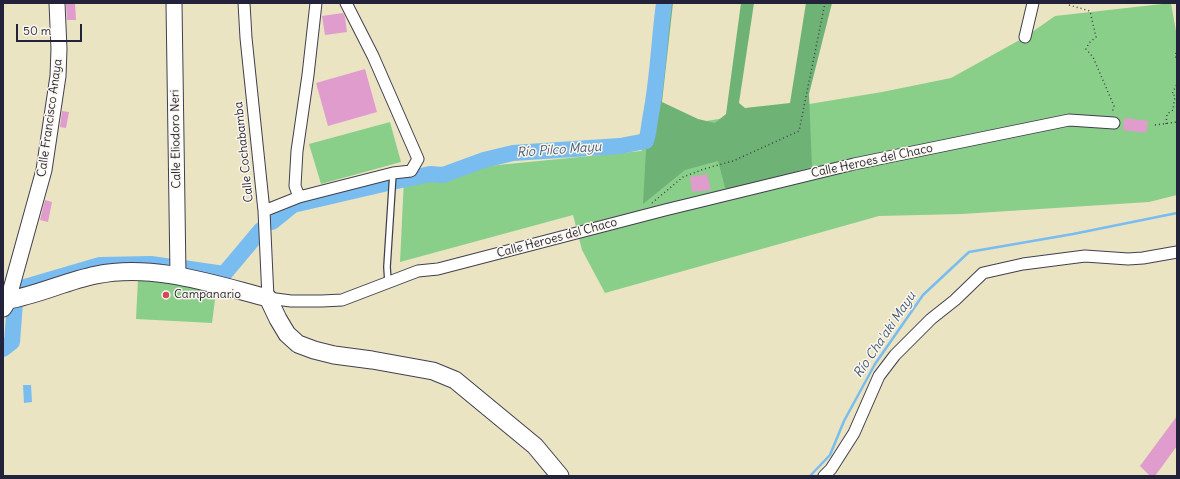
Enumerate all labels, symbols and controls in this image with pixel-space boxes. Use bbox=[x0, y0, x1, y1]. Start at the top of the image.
scale bar bbox=[18, 16, 84, 42]
text: 50 m bbox=[23, 23, 51, 38]
street label: Calle Francisco Anaya bbox=[35, 58, 65, 178]
street label: Calle Eliodoro Neri bbox=[168, 89, 184, 189]
street label: Calle Cochabamba bbox=[232, 101, 256, 203]
water label: Río Pilco Mayu bbox=[516, 139, 602, 161]
street label: Calle Heroes del Chaco bbox=[810, 141, 934, 181]
street label: Calle Heroes del Chaco bbox=[495, 215, 619, 261]
place label: Campanario bbox=[174, 288, 241, 302]
water label: Río Cha'aki Mayu bbox=[851, 289, 919, 381]
marker: Campanario bbox=[161, 290, 171, 300]

